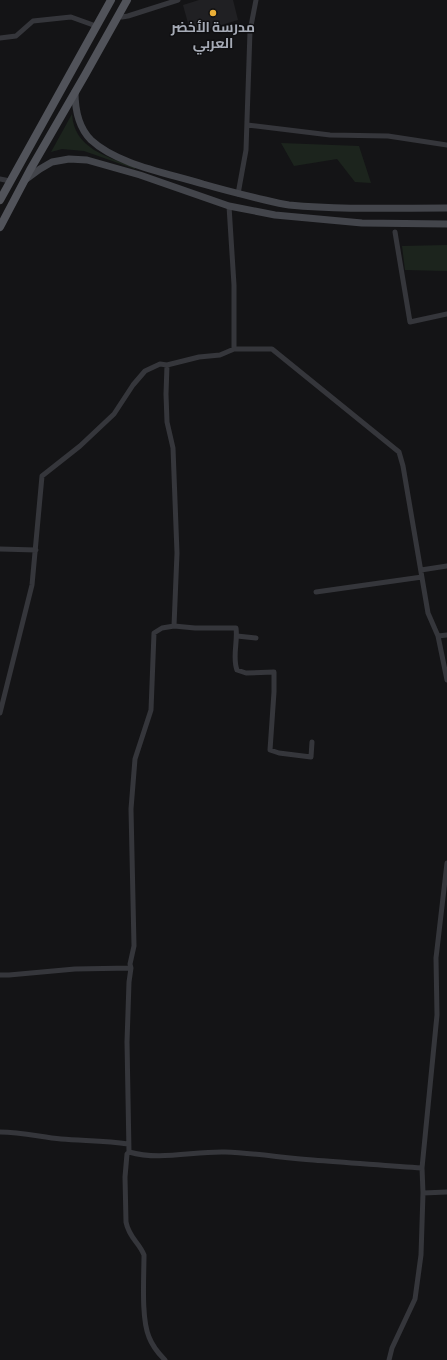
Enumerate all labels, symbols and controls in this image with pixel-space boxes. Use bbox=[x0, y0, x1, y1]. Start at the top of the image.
marker: مدرسة الأخضر العربي bbox=[208, 8, 218, 18]
place label: مدرسة الأخضر العربي bbox=[170, 20, 255, 55]

